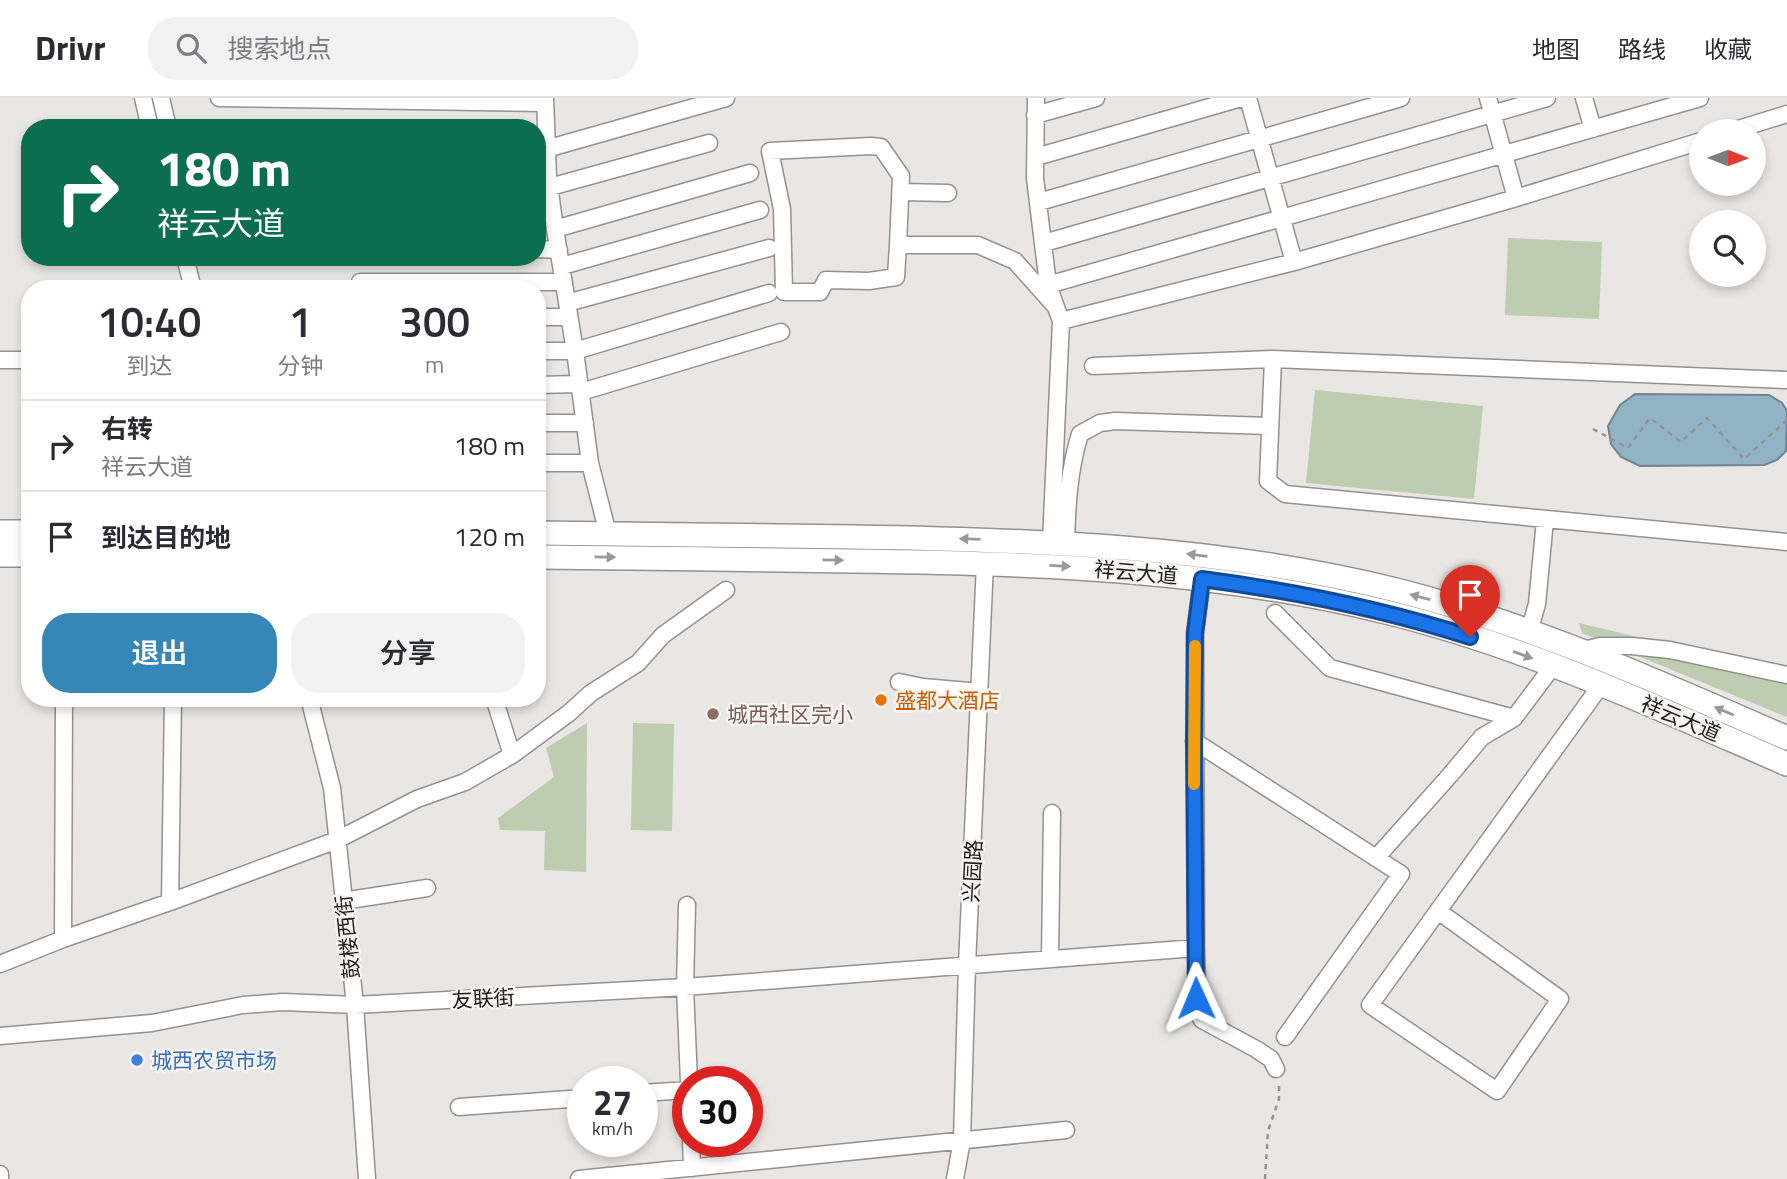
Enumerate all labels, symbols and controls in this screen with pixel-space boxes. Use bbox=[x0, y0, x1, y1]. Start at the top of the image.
search box bbox=[148, 17, 638, 80]
text: Drivr bbox=[35, 23, 106, 73]
icon: search bbox=[172, 29, 210, 67]
text: 搜索地点 bbox=[228, 29, 332, 68]
text: 地图 bbox=[1532, 31, 1580, 67]
text: 路线 bbox=[1618, 31, 1666, 67]
text: 收藏 bbox=[1704, 31, 1752, 67]
north arrow bbox=[1689, 119, 1766, 196]
map controls bbox=[1689, 119, 1766, 287]
text: 180 m bbox=[157, 130, 291, 205]
icon: right bbox=[42, 147, 133, 238]
text: 祥云大道 bbox=[157, 199, 285, 247]
button: search bbox=[1689, 210, 1766, 287]
text: 10:40 bbox=[97, 289, 201, 353]
text: 1 bbox=[289, 289, 312, 353]
text: 300 bbox=[399, 289, 470, 353]
text: m bbox=[425, 347, 444, 382]
text: 到达 bbox=[126, 348, 172, 383]
text: 分钟 bbox=[277, 348, 323, 383]
text: 右转 bbox=[101, 409, 153, 448]
text: 180 m bbox=[454, 426, 525, 465]
icon: right bbox=[42, 427, 80, 465]
text: 祥云大道 bbox=[101, 449, 193, 484]
text: 120 m bbox=[454, 517, 525, 556]
icon: arrive bbox=[42, 518, 80, 556]
text: 到达目的地 bbox=[101, 518, 231, 557]
one-way arrow bbox=[958, 534, 980, 545]
one-way arrow bbox=[1185, 549, 1207, 560]
one-way arrow bbox=[595, 552, 617, 563]
street label: 祥云大道 bbox=[1093, 552, 1179, 592]
one-way arrow bbox=[822, 555, 844, 566]
one-way arrow bbox=[1050, 561, 1072, 572]
pin bbox=[1440, 565, 1500, 637]
icon: arrive bbox=[1451, 576, 1489, 614]
one-way arrow bbox=[1409, 591, 1431, 602]
button: 退出 bbox=[42, 613, 277, 693]
button: 分享 bbox=[291, 613, 525, 693]
one-way arrow bbox=[1512, 650, 1533, 661]
place label: 盛都大酒店 bbox=[895, 684, 1000, 716]
street label: 祥云大道 bbox=[1636, 687, 1726, 749]
marker: 盛都大酒店 bbox=[873, 692, 889, 708]
place label: 城西社区完小 bbox=[727, 698, 853, 730]
one-way arrow bbox=[1714, 705, 1735, 716]
marker: 城西社区完小 bbox=[705, 706, 721, 722]
street label: 兴园路 bbox=[954, 839, 990, 903]
street label: 鼓楼西街 bbox=[327, 894, 367, 980]
position arrow bbox=[1159, 961, 1233, 1035]
street label: 友联街 bbox=[451, 980, 515, 1016]
place label: 城西农贸市场 bbox=[151, 1044, 277, 1076]
marker: 城西农贸市场 bbox=[129, 1052, 145, 1068]
speed limit sign: 30 bbox=[672, 1066, 763, 1157]
text: 27 bbox=[593, 1075, 632, 1129]
text: km/h bbox=[592, 1115, 633, 1142]

